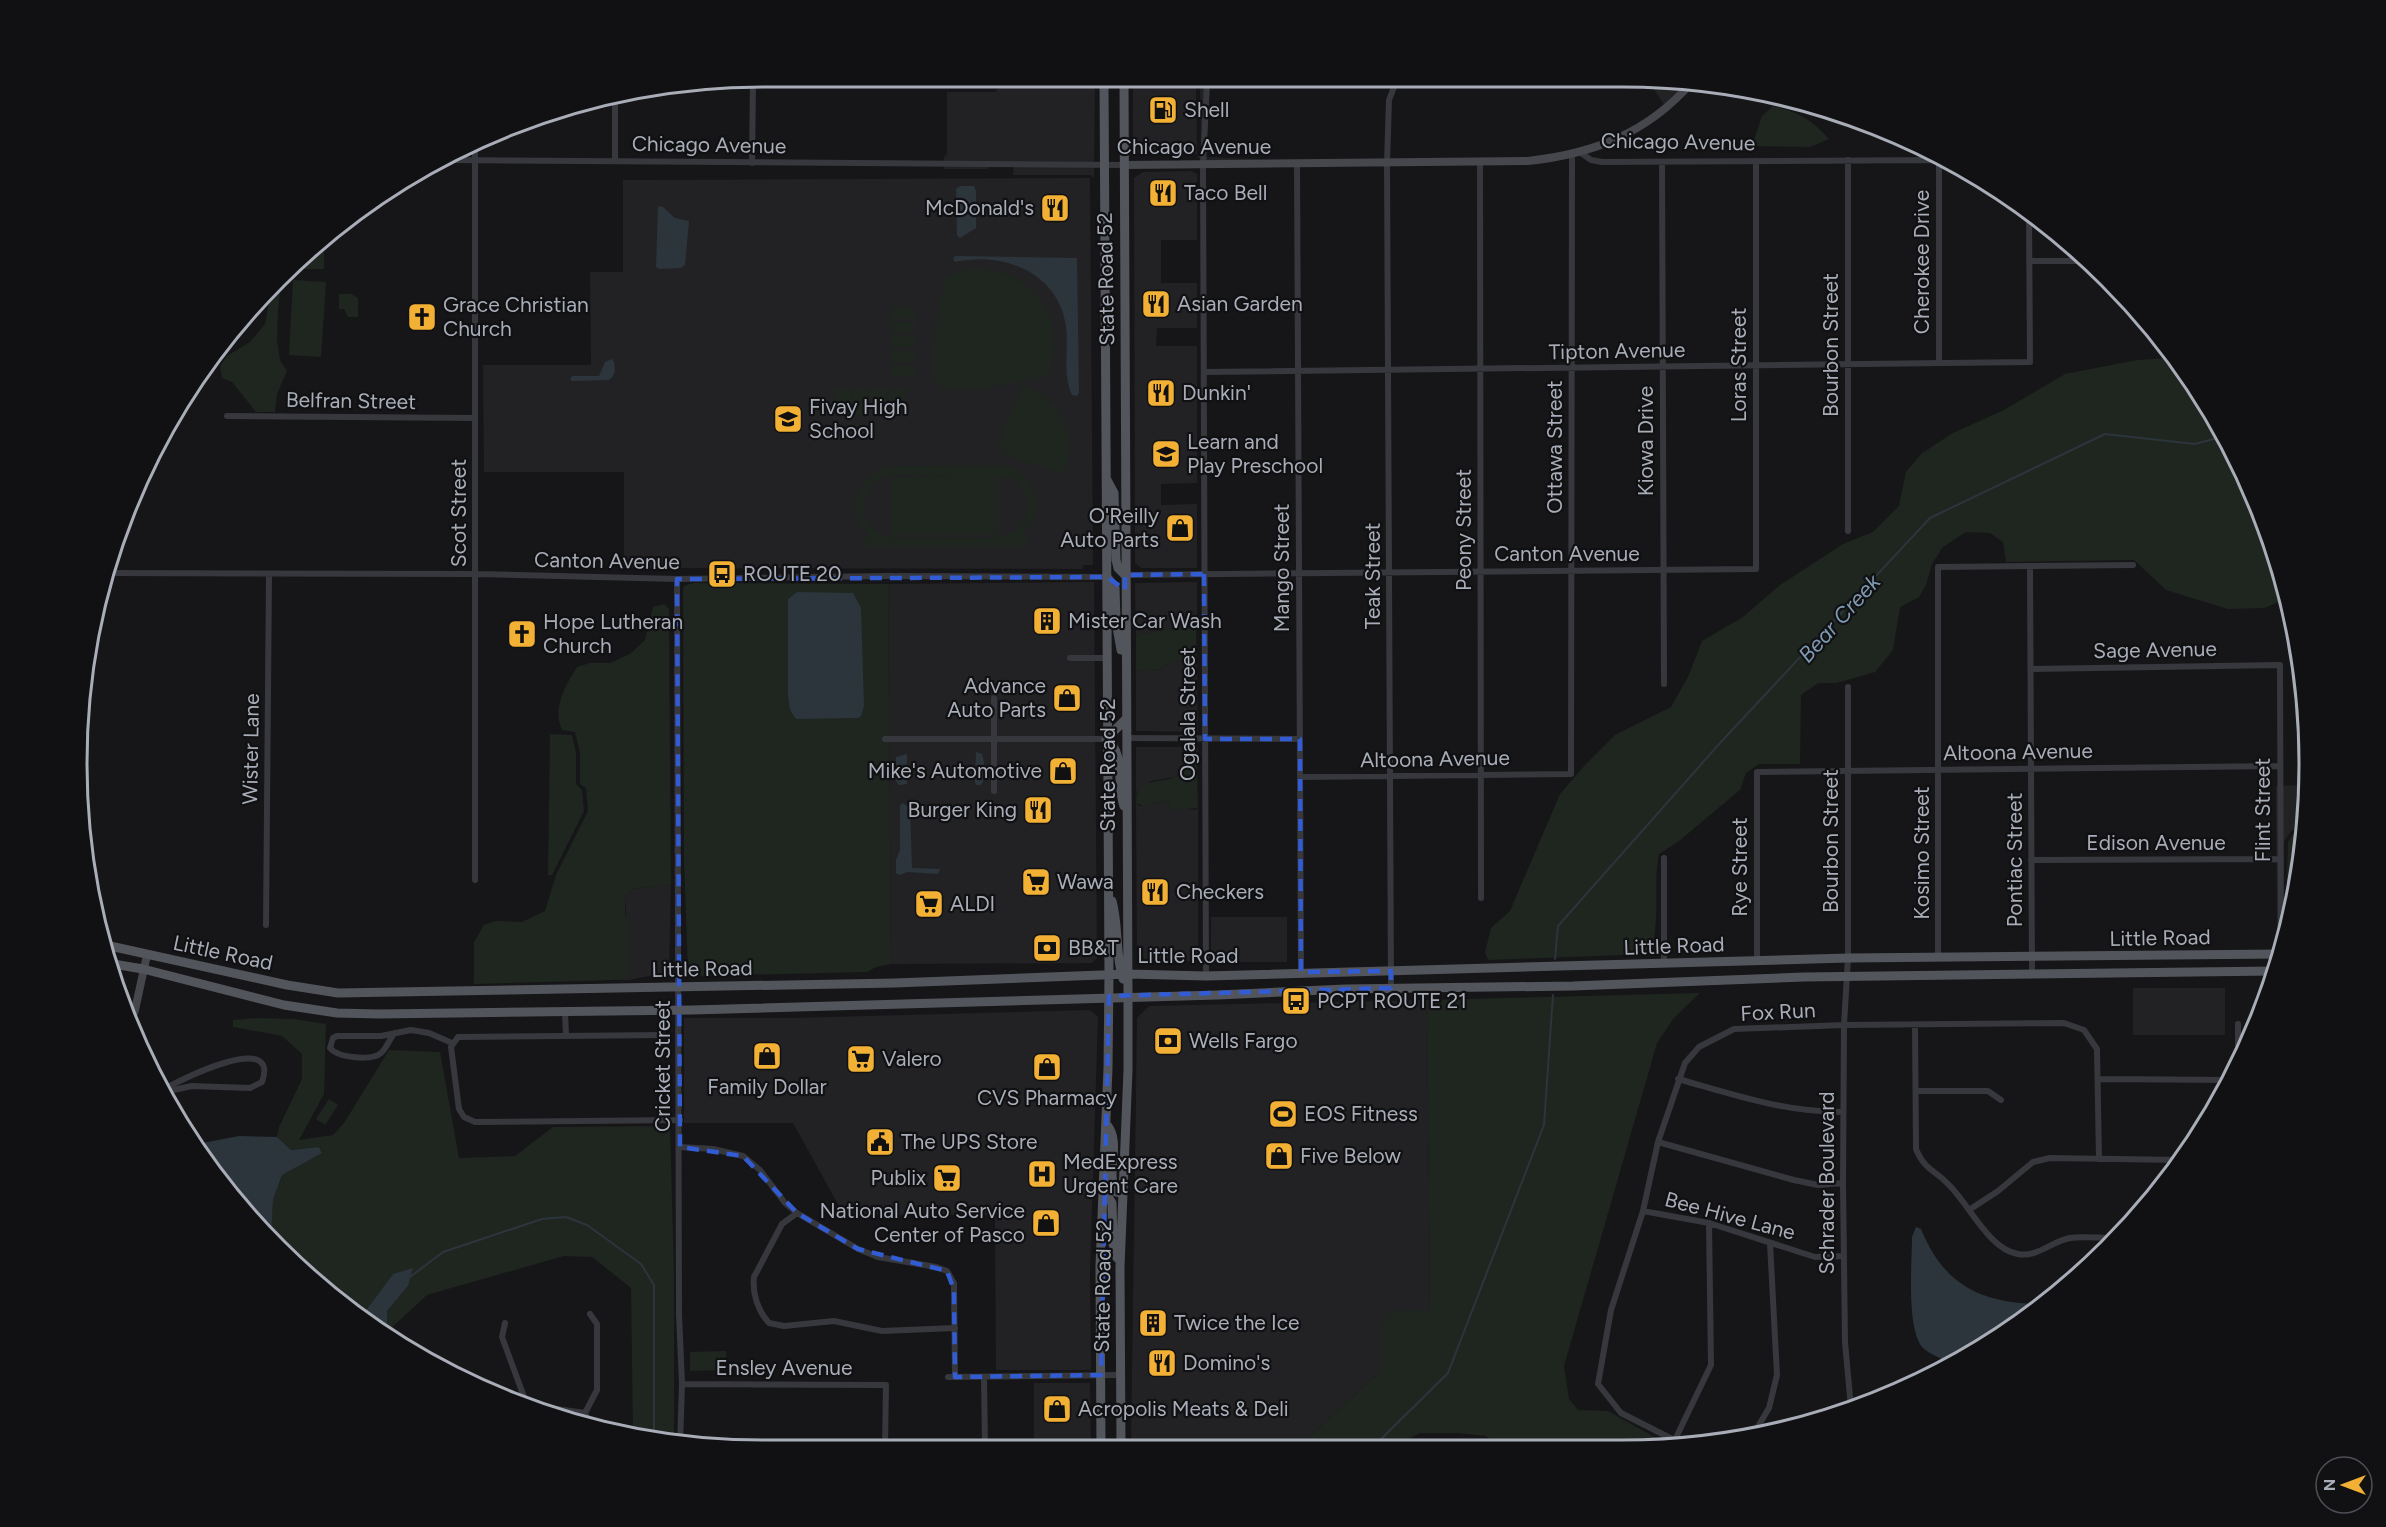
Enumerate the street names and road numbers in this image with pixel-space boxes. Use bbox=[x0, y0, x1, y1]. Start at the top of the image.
street label: Chicago Avenue bbox=[1601, 128, 1755, 155]
street label: Chicago Avenue bbox=[632, 131, 786, 158]
street label: Chicago Avenue bbox=[1117, 134, 1271, 159]
street label: Cherokee Drive bbox=[1909, 190, 1934, 334]
street label: State Road 52 bbox=[1092, 212, 1119, 346]
street label: Bourbon Street bbox=[1818, 273, 1843, 417]
street label: Loras Street bbox=[1726, 308, 1751, 422]
street label: Tipton Avenue bbox=[1548, 337, 1686, 364]
street label: Ottawa Street bbox=[1542, 380, 1567, 514]
street label: Kiowa Drive bbox=[1633, 386, 1658, 496]
street label: Belfran Street bbox=[286, 387, 416, 414]
street label: Scot Street bbox=[446, 459, 471, 567]
street label: Peony Street bbox=[1451, 469, 1476, 591]
street label: Mango Street bbox=[1269, 504, 1294, 632]
street label: Teak Street bbox=[1360, 523, 1385, 629]
street label: Canton Avenue bbox=[1494, 541, 1640, 566]
street label: Canton Avenue bbox=[534, 547, 680, 574]
street label: Sage Avenue bbox=[2093, 636, 2217, 663]
street label: Ogalala Street bbox=[1175, 647, 1200, 781]
street label: Wister Lane bbox=[237, 693, 264, 805]
street label: State Road 52 bbox=[1095, 698, 1120, 832]
street label: Altoona Avenue bbox=[1943, 738, 2093, 765]
street label: Altoona Avenue bbox=[1360, 745, 1510, 772]
street label: Flint Street bbox=[2250, 758, 2275, 862]
street label: Bourbon Street bbox=[1818, 769, 1843, 913]
street label: Kosimo Street bbox=[1909, 786, 1934, 920]
street label: Pontiac Street bbox=[2002, 793, 2027, 927]
street label: Rye Street bbox=[1727, 817, 1752, 917]
street label: Edison Avenue bbox=[2086, 830, 2226, 855]
street label: Little Road bbox=[2109, 924, 2211, 951]
street label: Little Road bbox=[171, 930, 275, 975]
street label: Little Road bbox=[1623, 931, 1725, 960]
street label: Little Road bbox=[1137, 943, 1239, 968]
street label: Little Road bbox=[651, 955, 753, 982]
street label: Fox Run bbox=[1740, 997, 1816, 1026]
street label: Cricket Street bbox=[650, 1000, 675, 1132]
street label: Schrader Boulevard bbox=[1814, 1091, 1839, 1275]
street label: Bee Hive Lane bbox=[1662, 1186, 1798, 1245]
street label: State Road 52 bbox=[1089, 1219, 1116, 1353]
street label: Ensley Avenue bbox=[716, 1355, 853, 1380]

